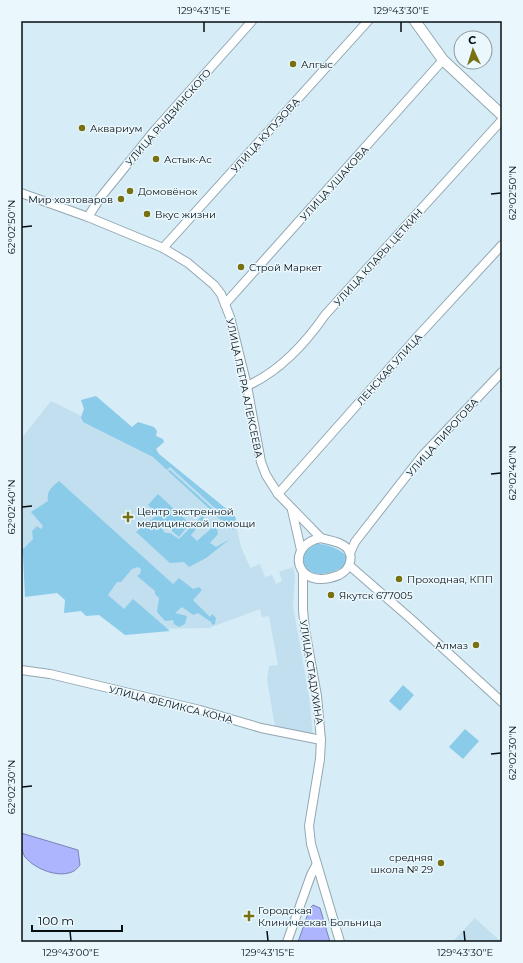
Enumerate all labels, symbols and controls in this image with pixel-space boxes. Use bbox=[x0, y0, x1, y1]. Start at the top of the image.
text: 129°43'15"E bbox=[177, 4, 231, 17]
text: 129°43'30"E bbox=[373, 4, 429, 17]
north arrow bbox=[453, 30, 493, 70]
text: С bbox=[468, 33, 477, 47]
place label: Алгыс bbox=[301, 58, 333, 71]
marker: Алгыс bbox=[288, 59, 298, 69]
street label: УЛИЦА РЫДЗИНСКОГО bbox=[123, 66, 214, 168]
street label: УЛИЦА КУТУЗОВА bbox=[228, 95, 303, 176]
place label: Аквариум bbox=[90, 122, 142, 135]
marker: Аквариум bbox=[77, 123, 87, 133]
street label: УЛИЦА УШАКОВА bbox=[297, 143, 372, 223]
place label: Астык-Ас bbox=[164, 153, 212, 166]
marker: Астык-Ас bbox=[151, 154, 161, 164]
text: 62°02'50"N bbox=[506, 166, 519, 220]
place label: Домовёнок bbox=[138, 185, 198, 198]
marker: Домовёнок bbox=[125, 186, 135, 196]
place label: Мир хозтоваров bbox=[28, 193, 113, 206]
marker: Мир хозтоваров bbox=[116, 194, 126, 204]
text: 62°02'50"N bbox=[5, 200, 18, 254]
street label: УЛИЦА КЛАРЫ ЦЕТКИН bbox=[331, 206, 426, 309]
place label: Вкус жизни bbox=[155, 208, 216, 221]
marker: Вкус жизни bbox=[142, 209, 152, 219]
place label: Строй Маркет bbox=[249, 261, 322, 274]
marker: Строй Маркет bbox=[236, 262, 246, 272]
street label: УЛИЦА ПЕТРА АЛЕКСЕЕВА bbox=[223, 317, 266, 460]
street label: ЛЕНСКАЯ УЛИЦА bbox=[354, 330, 425, 408]
street label: УЛИЦА ПИРОГОВА bbox=[404, 395, 481, 479]
text: 62°02'40"N bbox=[506, 445, 519, 501]
text: 62°02'40"N bbox=[5, 479, 18, 535]
place label: Центр экстренной медицинской помощи bbox=[137, 505, 255, 530]
marker: Центр экстренной медицинской помощи bbox=[122, 511, 134, 523]
place label: Проходная, КПП bbox=[407, 573, 493, 586]
marker: Проходная, КПП bbox=[394, 574, 404, 584]
place label: Якутск 677005 bbox=[339, 589, 413, 602]
marker: Якутск 677005 bbox=[326, 590, 336, 600]
street label: УЛИЦА СТАДУХИНА bbox=[297, 619, 326, 726]
place label: Алмаз bbox=[435, 639, 468, 652]
marker: Алмаз bbox=[471, 640, 481, 650]
street label: УЛИЦА ФЕЛИКСА КОНА bbox=[107, 683, 235, 726]
text: 62°02'30"N bbox=[506, 726, 519, 780]
text: 62°02'30"N bbox=[5, 760, 18, 814]
place label: средняя школа № 29 bbox=[371, 851, 433, 876]
marker: средняя школа № 29 bbox=[436, 858, 446, 868]
place label: Городская Клиническая Больница bbox=[258, 904, 382, 929]
scale bar bbox=[32, 907, 122, 933]
marker: Городская Клиническая Больница bbox=[243, 910, 255, 922]
text: 100 m bbox=[38, 913, 74, 928]
text: 129°43'00"E bbox=[42, 946, 100, 959]
text: 129°43'15"E bbox=[241, 946, 295, 959]
text: 129°43'30"E bbox=[437, 946, 493, 959]

